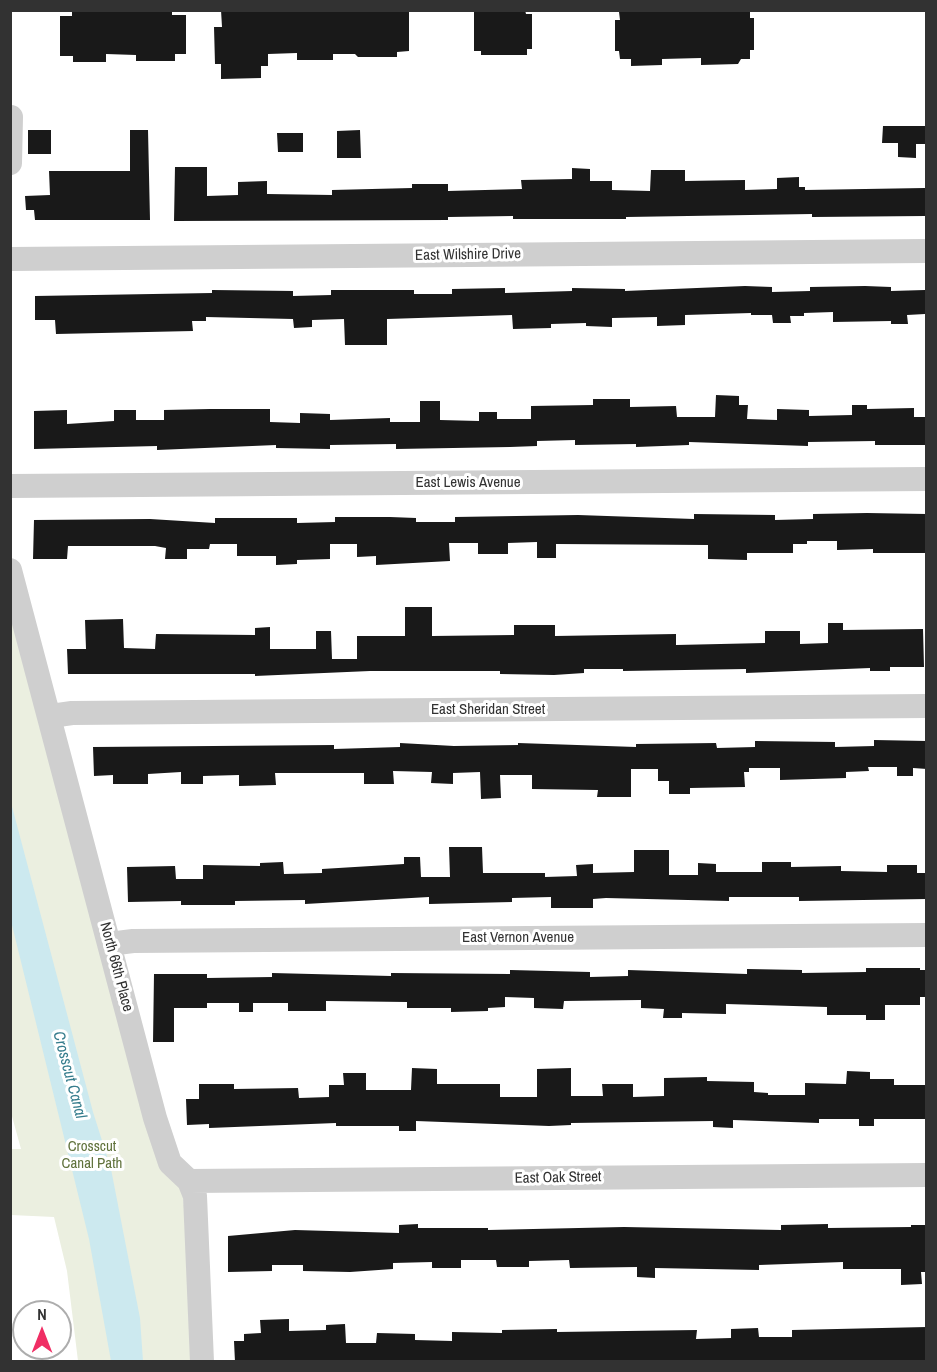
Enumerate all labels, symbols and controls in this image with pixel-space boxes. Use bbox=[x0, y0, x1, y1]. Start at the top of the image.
street label: East Wilshire Drive bbox=[415, 245, 521, 265]
street label: East Lewis Avenue bbox=[415, 474, 521, 492]
street label: East Sheridan Street bbox=[431, 701, 545, 719]
street label: North 66th Place bbox=[95, 920, 137, 1014]
street label: East Vernon Avenue bbox=[462, 929, 574, 947]
water label: Crosscut Canal bbox=[48, 1029, 90, 1121]
park label: Crosscut Canal Path bbox=[62, 1138, 122, 1173]
street label: East Oak Street bbox=[514, 1168, 602, 1188]
north arrow bbox=[12, 1300, 72, 1360]
text: N bbox=[37, 1303, 47, 1325]

